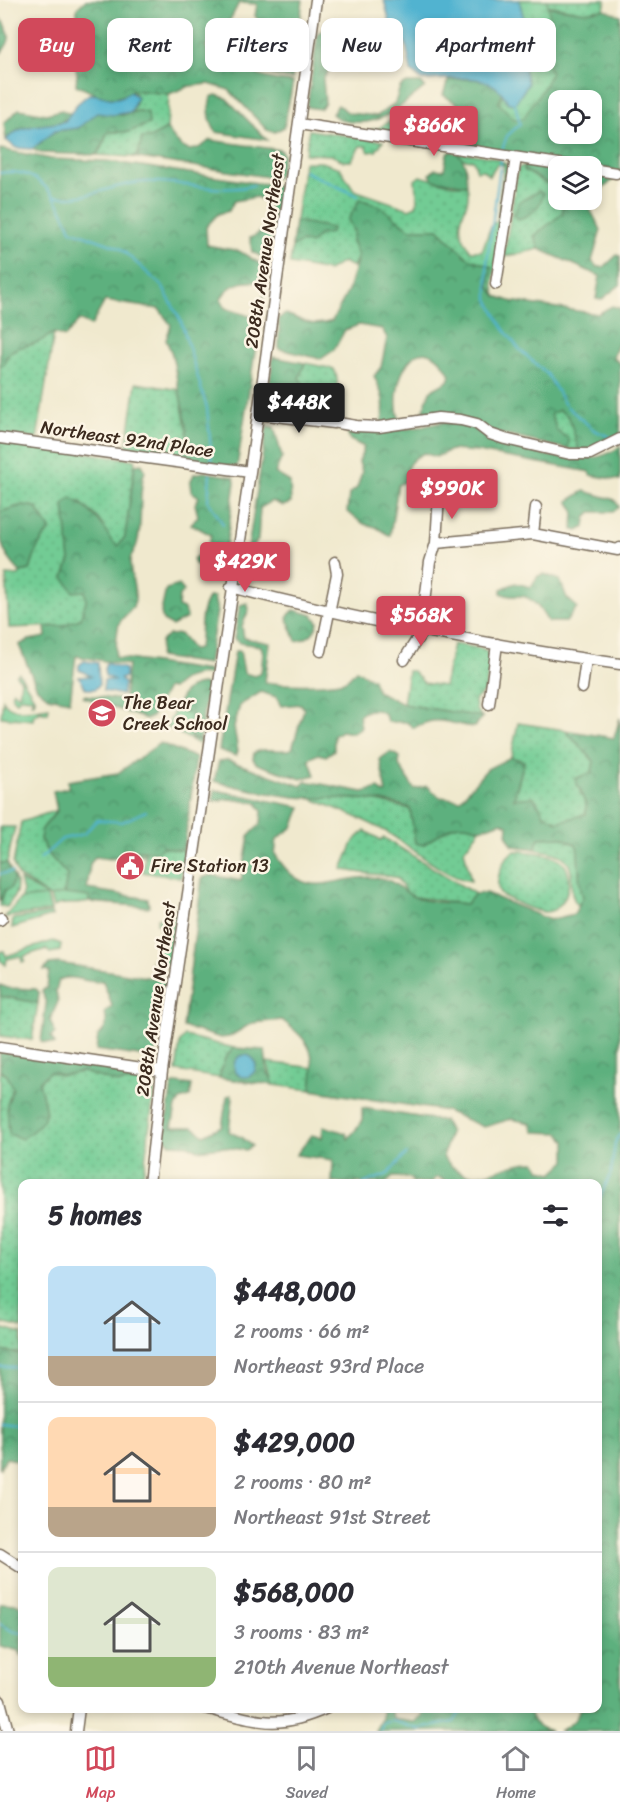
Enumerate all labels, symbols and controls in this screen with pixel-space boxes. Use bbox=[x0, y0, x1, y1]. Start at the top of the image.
chip: Buy bbox=[18, 18, 95, 72]
chip: Rent bbox=[107, 18, 193, 72]
chip: Filters bbox=[205, 18, 309, 72]
chip: New bbox=[321, 18, 403, 72]
chip: Apartment bbox=[415, 18, 556, 72]
map controls bbox=[548, 90, 602, 210]
button: locate bbox=[548, 90, 602, 144]
pin: $866K bbox=[392, 106, 476, 157]
text: $866K bbox=[404, 108, 464, 143]
street label: 208th Avenue Northeast bbox=[235, 151, 295, 350]
button: layers bbox=[548, 156, 602, 210]
pin: $448K bbox=[257, 383, 341, 434]
text: $448K bbox=[268, 385, 330, 420]
street label: Northeast 92nd Place bbox=[39, 411, 215, 467]
pin: $990K bbox=[410, 469, 494, 520]
text: $990K bbox=[421, 471, 483, 506]
pin: $429K bbox=[203, 542, 287, 593]
text: $429K bbox=[214, 544, 276, 579]
pin: $568K bbox=[379, 596, 463, 647]
text: $568K bbox=[390, 598, 452, 633]
place label: The Bear Creek School bbox=[123, 687, 228, 740]
school or university icon: The Bear Creek School bbox=[86, 697, 118, 729]
public building icon: Fire Station 13 bbox=[114, 850, 146, 882]
place label: Fire Station 13 bbox=[151, 850, 269, 882]
street label: 208th Avenue Northeast bbox=[126, 899, 186, 1098]
text: 5 homes bbox=[48, 1192, 141, 1238]
icon: filters bbox=[539, 1199, 572, 1232]
text: $448,000 bbox=[234, 1268, 356, 1314]
icon: home bbox=[96, 1290, 168, 1362]
text: 2 rooms · 66 m² bbox=[234, 1314, 370, 1349]
text: Northeast 93rd Place bbox=[234, 1349, 424, 1384]
text: $429,000 bbox=[234, 1419, 355, 1465]
icon: home bbox=[96, 1441, 168, 1513]
text: 2 rooms · 80 m² bbox=[234, 1465, 372, 1500]
text: Northeast 91st Street bbox=[234, 1500, 431, 1535]
text: $568,000 bbox=[234, 1569, 354, 1615]
icon: home bbox=[96, 1591, 168, 1663]
text: 3 rooms · 83 m² bbox=[234, 1615, 369, 1650]
text: 210th Avenue Northeast bbox=[234, 1650, 449, 1685]
tab: Map bbox=[84, 1742, 117, 1807]
tab: Saved bbox=[285, 1742, 328, 1807]
tab: Home bbox=[496, 1742, 536, 1807]

